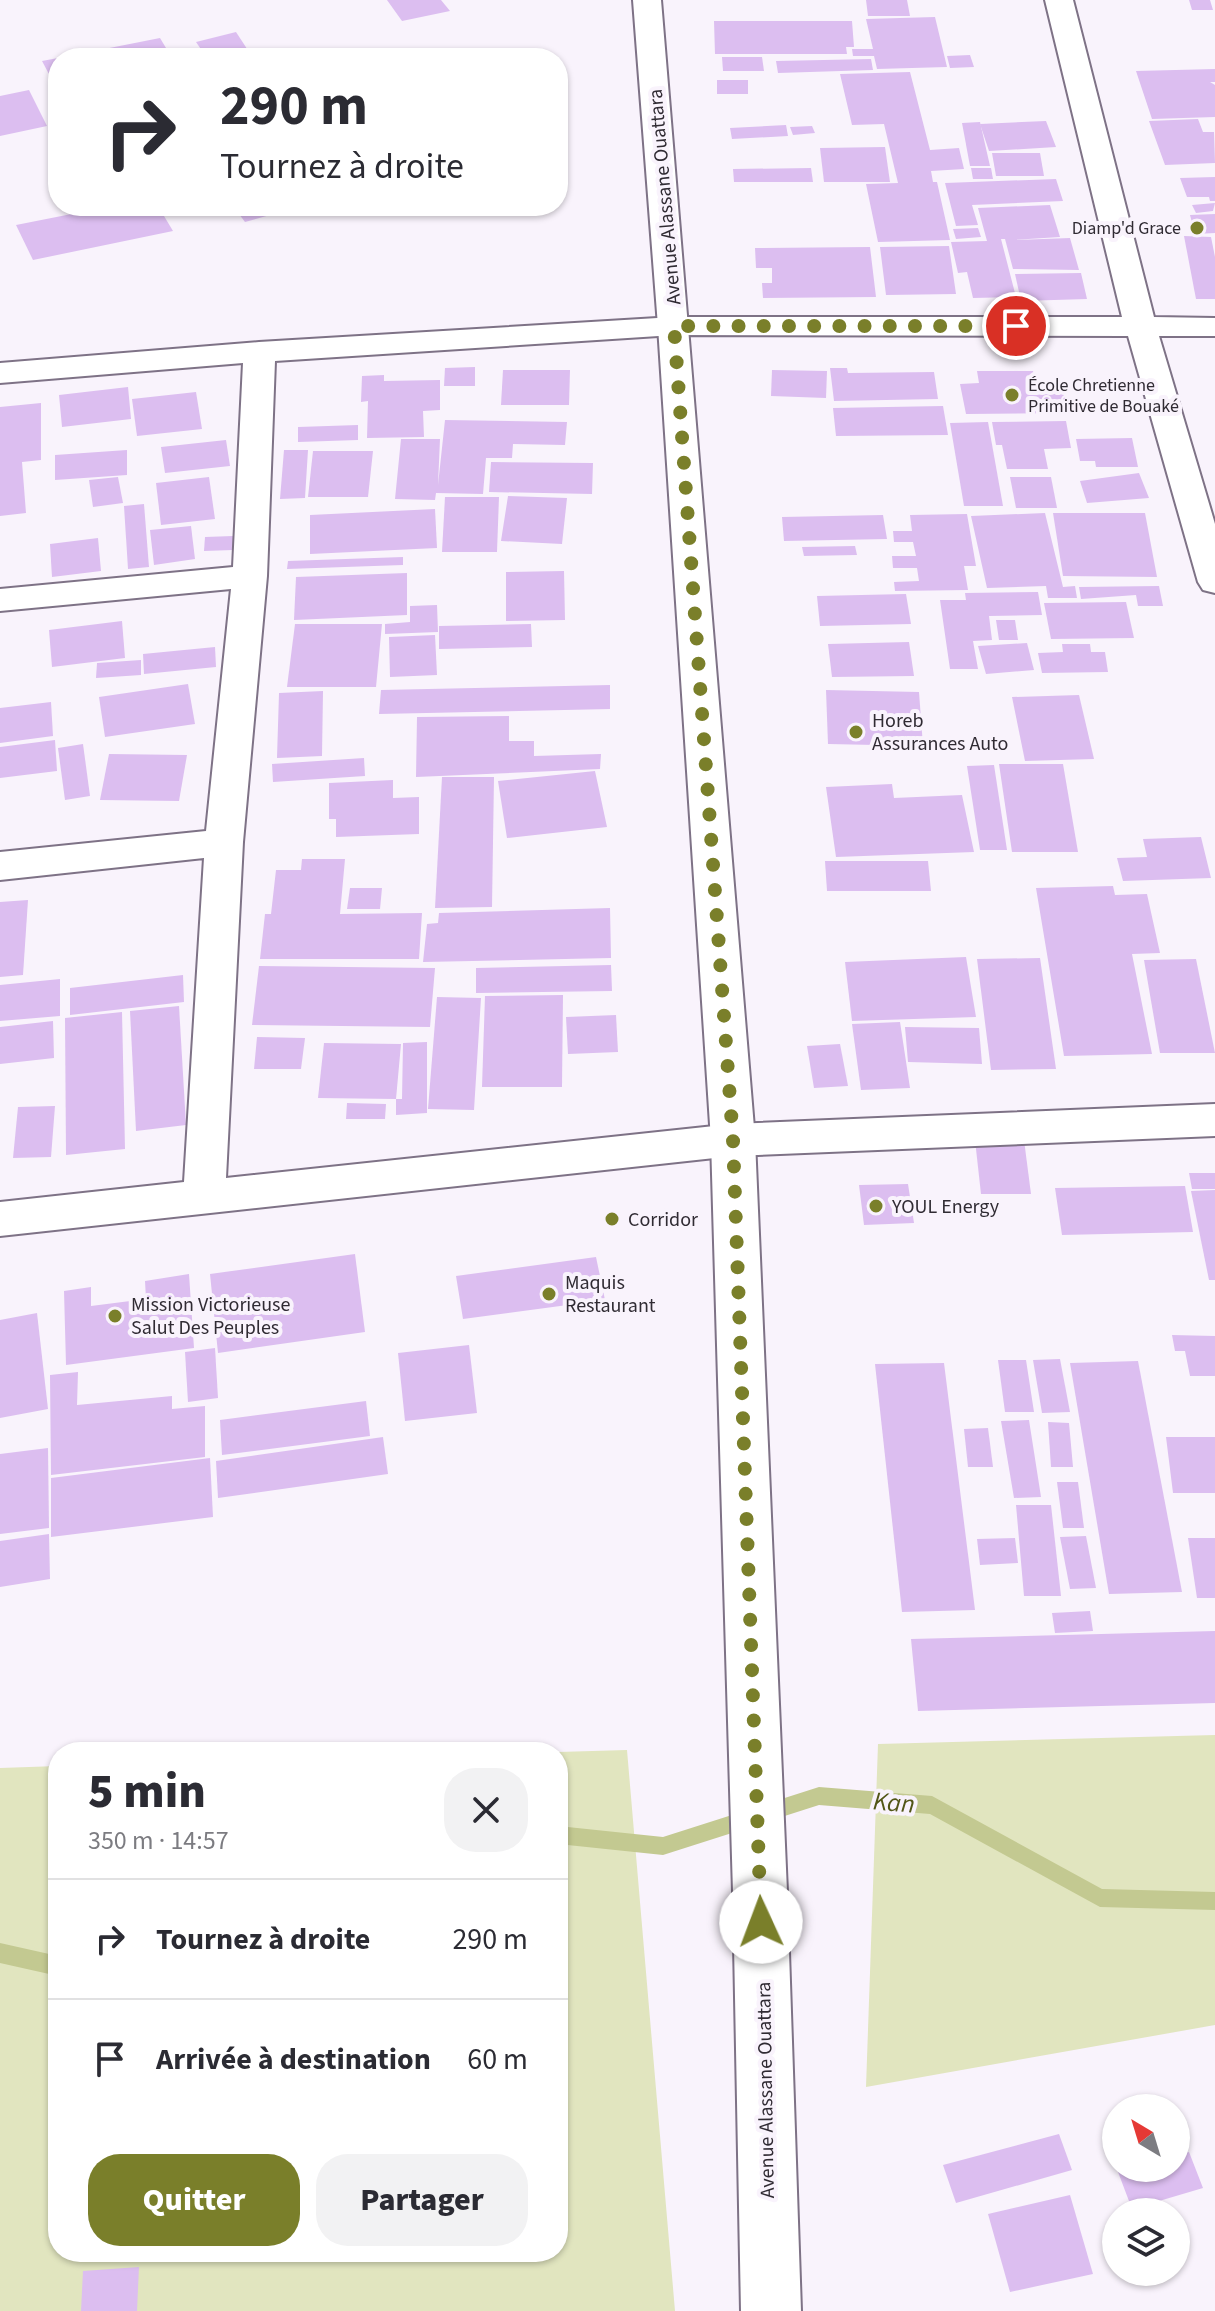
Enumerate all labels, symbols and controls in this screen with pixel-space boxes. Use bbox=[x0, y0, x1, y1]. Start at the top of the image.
text: 290 m bbox=[220, 67, 368, 146]
icon: right bbox=[88, 80, 192, 184]
street label: Avenue Alassane Ouattara bbox=[642, 88, 688, 306]
text: Tournez à droite bbox=[220, 141, 464, 192]
place label: Diamp'd Grace bbox=[1072, 216, 1181, 241]
marker: Diamp'd Grace bbox=[1188, 219, 1206, 237]
pin bbox=[982, 292, 1050, 360]
icon: arrive bbox=[994, 304, 1038, 348]
place label: École Chretienne Primitive de Bouaké bbox=[1028, 373, 1179, 419]
marker: École Chretienne Primitive de Bouaké bbox=[1003, 386, 1021, 404]
place label: Horeb Assurances Auto bbox=[872, 707, 1008, 758]
marker: Horeb Assurances Auto bbox=[847, 723, 865, 741]
place label: YOUL Energy bbox=[891, 1193, 1000, 1221]
marker: YOUL Energy bbox=[867, 1197, 885, 1215]
place label: Corridor bbox=[628, 1206, 698, 1234]
marker: Corridor bbox=[603, 1210, 621, 1228]
place label: Maquis Restaurant bbox=[565, 1269, 656, 1320]
marker: Maquis Restaurant bbox=[540, 1285, 558, 1303]
place label: Mission Victorieuse Salut Des Peuples bbox=[131, 1291, 290, 1342]
marker: Mission Victorieuse Salut Des Peuples bbox=[106, 1307, 124, 1325]
text: 5 min bbox=[88, 1758, 206, 1826]
button: close bbox=[444, 1768, 528, 1852]
water label: Kan bbox=[872, 1782, 916, 1823]
text: 350 m · 14:57 bbox=[88, 1822, 229, 1859]
position arrow bbox=[719, 1880, 803, 1964]
icon: right bbox=[88, 1917, 132, 1961]
text: Tournez à droite bbox=[156, 1918, 370, 1961]
text: 290 m bbox=[452, 1918, 528, 1961]
street label: Avenue Alassane Ouattara bbox=[750, 1981, 782, 2199]
icon: arrive bbox=[88, 2037, 132, 2081]
text: Arrivée à destination bbox=[156, 2038, 431, 2081]
text: 60 m bbox=[467, 2038, 528, 2081]
north arrow bbox=[1102, 2094, 1190, 2182]
map controls bbox=[1102, 2094, 1190, 2286]
button: Quitter bbox=[88, 2154, 300, 2246]
button: Partager bbox=[316, 2154, 528, 2246]
button: layers bbox=[1102, 2198, 1190, 2286]

